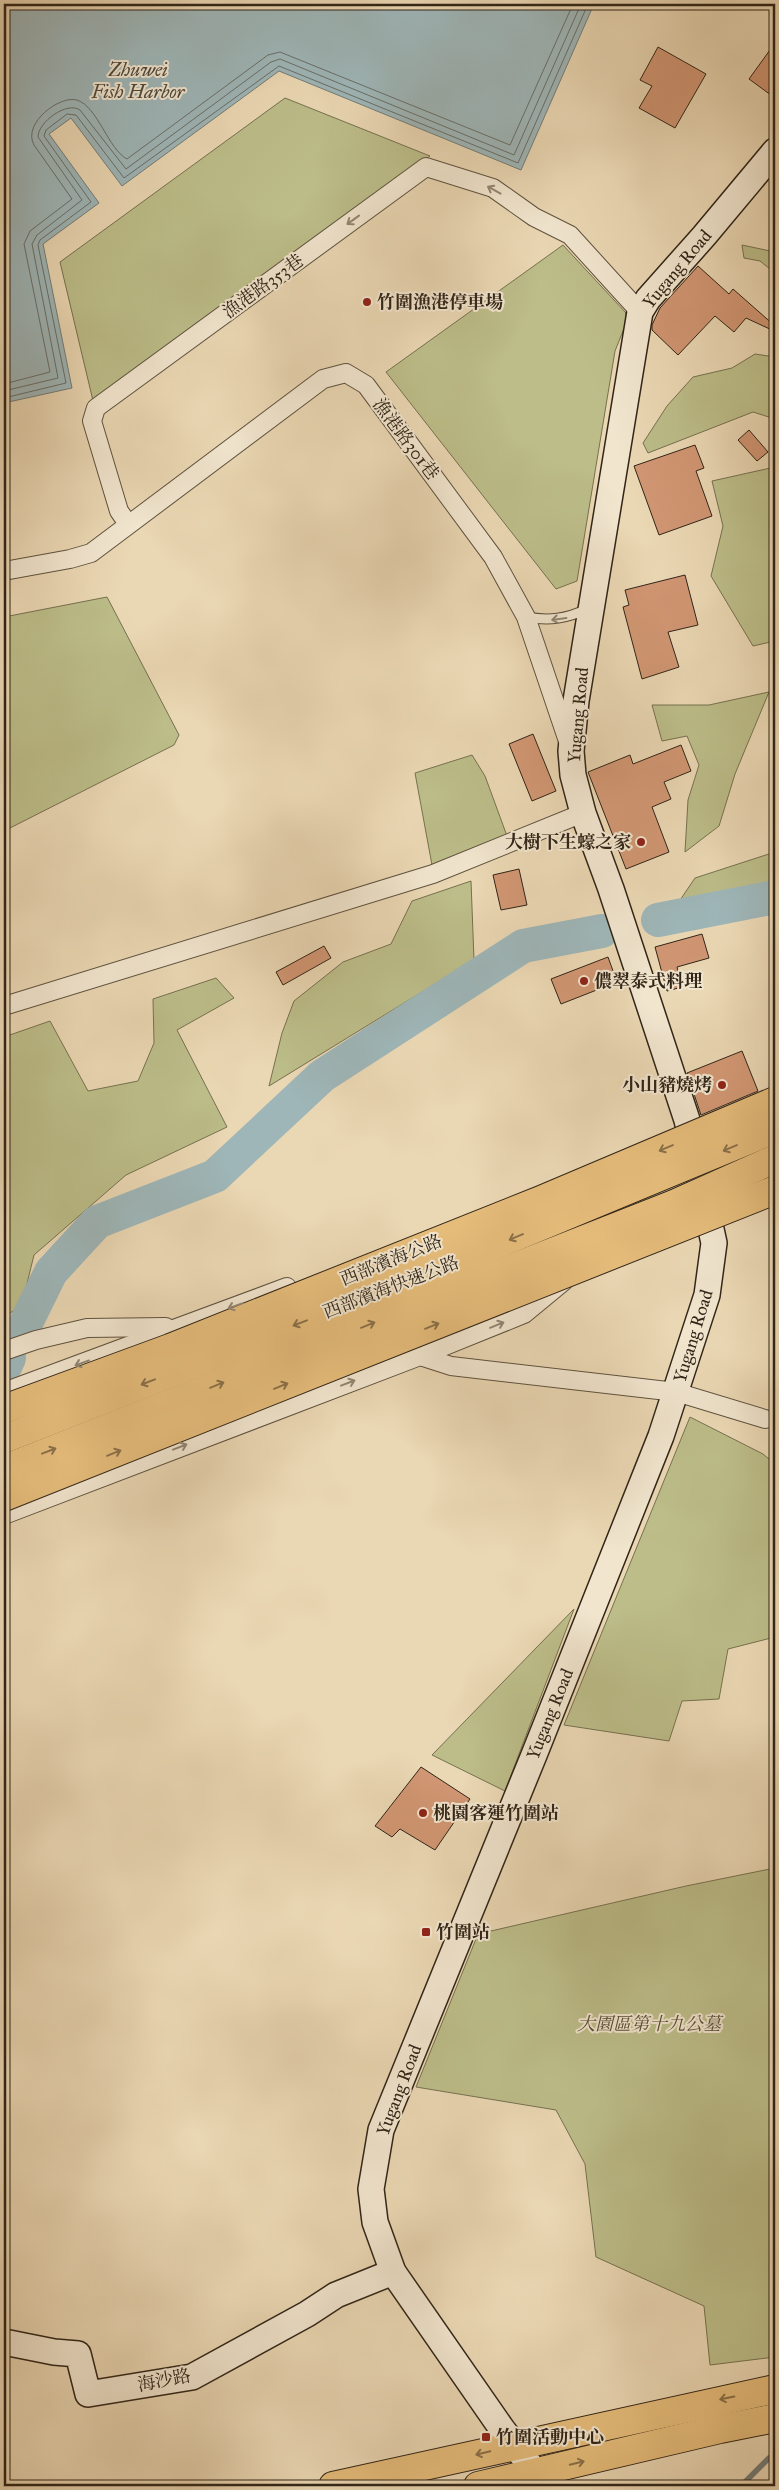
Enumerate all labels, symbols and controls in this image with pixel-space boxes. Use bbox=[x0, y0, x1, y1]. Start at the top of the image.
water label: Zhuwei Fish Harbor bbox=[90, 58, 186, 103]
one-way arrow bbox=[486, 185, 501, 195]
one-way arrow bbox=[347, 215, 360, 226]
street label: Yugang Road bbox=[638, 225, 717, 314]
street label: 漁港路353巷 bbox=[218, 249, 308, 323]
place label: 竹圍漁港停車場 bbox=[377, 291, 503, 313]
marker: 竹圍漁港停車場 bbox=[361, 296, 373, 308]
street label: 漁港路301巷 bbox=[368, 394, 444, 484]
one-way arrow bbox=[552, 614, 568, 624]
street label: Yugang Road bbox=[563, 666, 594, 764]
place label: 大樹下生蠔之家 bbox=[505, 831, 631, 853]
marker: 大樹下生蠔之家 bbox=[635, 836, 647, 848]
place label: 儂翠泰式料理 bbox=[594, 970, 703, 992]
marker: 儂翠泰式料理 bbox=[578, 975, 590, 987]
place label: 小山豬燒烤 bbox=[622, 1074, 712, 1096]
marker: 小山豬燒烤 bbox=[716, 1079, 728, 1091]
one-way arrow bbox=[659, 1143, 674, 1153]
one-way arrow bbox=[723, 1143, 738, 1153]
street label: 西部濱海公路 bbox=[337, 1230, 445, 1290]
one-way arrow bbox=[509, 1233, 524, 1242]
street label: 西部濱海快速公路 bbox=[320, 1251, 462, 1323]
street label: Yugang Road bbox=[668, 1287, 719, 1385]
one-way arrow bbox=[227, 1303, 242, 1312]
one-way arrow bbox=[292, 1319, 308, 1328]
one-way arrow bbox=[360, 1320, 375, 1329]
one-way arrow bbox=[489, 1320, 504, 1329]
one-way arrow bbox=[424, 1321, 439, 1330]
one-way arrow bbox=[75, 1359, 90, 1368]
one-way arrow bbox=[141, 1378, 156, 1387]
one-way arrow bbox=[340, 1378, 355, 1387]
one-way arrow bbox=[208, 1380, 224, 1389]
one-way arrow bbox=[273, 1381, 288, 1390]
one-way arrow bbox=[172, 1442, 187, 1451]
one-way arrow bbox=[41, 1446, 56, 1456]
one-way arrow bbox=[106, 1448, 121, 1457]
street label: Yugang Road bbox=[522, 1665, 579, 1763]
place label: 桃園客運竹圍站 bbox=[433, 1802, 559, 1824]
marker: 桃園客運竹圍站 bbox=[417, 1807, 429, 1819]
place label: 竹圍站 bbox=[436, 1921, 490, 1943]
marker: 竹圍站 bbox=[420, 1926, 432, 1938]
park label: 大園區第十九公墓 bbox=[577, 2013, 724, 2035]
street label: Yugang Road bbox=[372, 2041, 427, 2139]
street label: 海沙路 bbox=[135, 2364, 193, 2396]
one-way arrow bbox=[720, 2394, 736, 2404]
place label: 竹圍活動中心 bbox=[496, 2426, 604, 2448]
marker: 竹圍活動中心 bbox=[480, 2431, 492, 2443]
one-way arrow bbox=[476, 2449, 492, 2458]
one-way arrow bbox=[568, 2458, 584, 2468]

